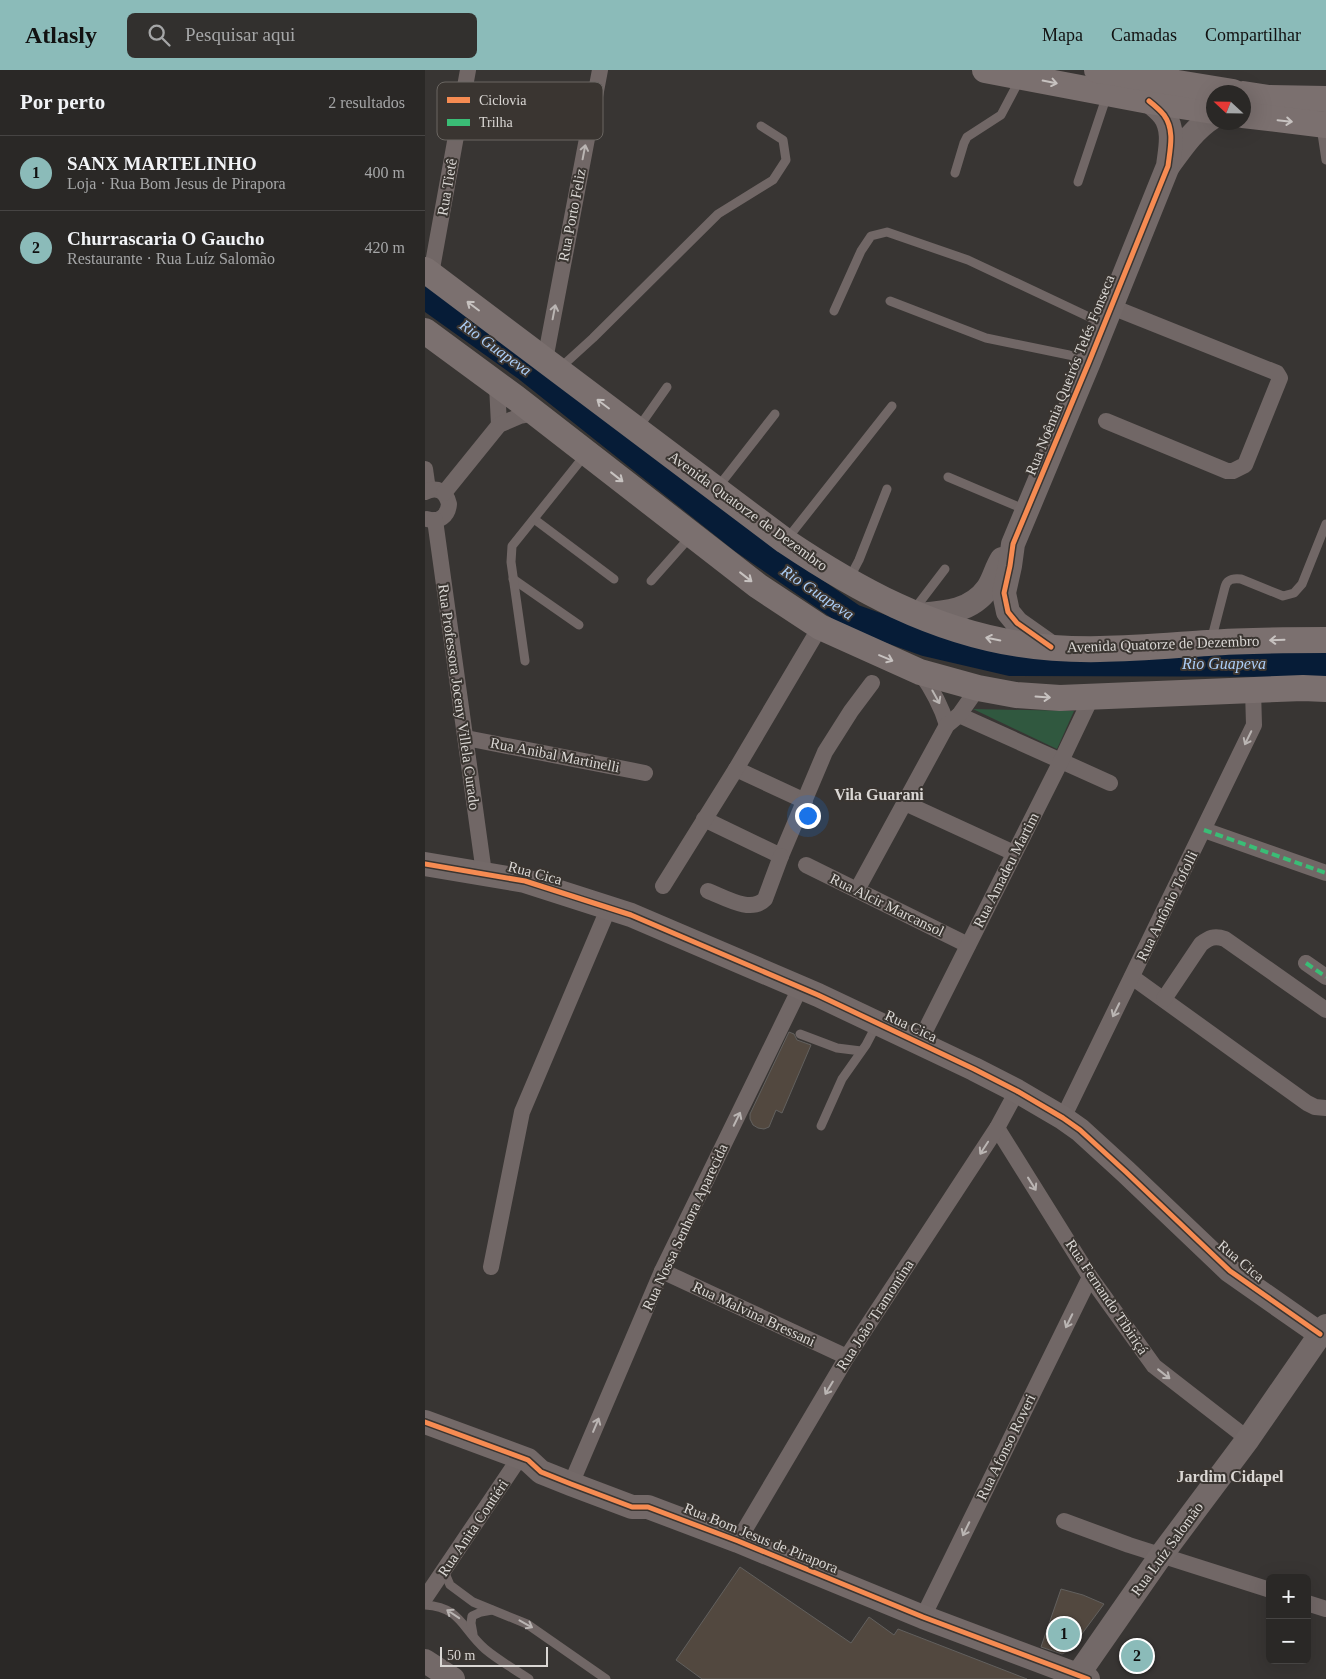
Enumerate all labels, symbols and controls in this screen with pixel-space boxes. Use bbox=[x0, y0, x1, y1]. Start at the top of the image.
search box bbox=[127, 13, 477, 58]
icon: search bbox=[145, 21, 173, 49]
text: Atlasly bbox=[25, 22, 97, 48]
text: Pesquisar aqui bbox=[185, 24, 295, 45]
text: Mapa bbox=[1042, 25, 1083, 45]
text: Camadas bbox=[1111, 25, 1177, 45]
text: Compartilhar bbox=[1205, 25, 1301, 45]
one-way arrow bbox=[1042, 78, 1058, 88]
legend bbox=[437, 82, 603, 140]
north arrow bbox=[1206, 85, 1251, 130]
text: Por perto bbox=[20, 90, 105, 114]
text: Ciclovia bbox=[479, 93, 527, 108]
text: 2 resultados bbox=[328, 94, 405, 111]
text: Trilha bbox=[479, 115, 514, 130]
one-way arrow bbox=[1276, 116, 1292, 126]
one-way arrow bbox=[580, 144, 590, 160]
text: SANX MARTELINHO bbox=[67, 153, 257, 174]
street label: Rua Tietê bbox=[434, 157, 460, 217]
text: 1 bbox=[32, 164, 40, 181]
text: 400 m bbox=[365, 164, 405, 181]
street label: Rua Porto Feliz bbox=[555, 167, 589, 263]
text: Loja · Rua Bom Jesus de Pirapora bbox=[67, 175, 286, 192]
text: Churrascaria O Gaucho bbox=[67, 228, 264, 249]
text: 2 bbox=[32, 239, 40, 256]
text: 420 m bbox=[365, 239, 405, 256]
text: Restaurante · Rua Luíz Salomão bbox=[67, 250, 275, 267]
street label: Rua Noêmia Queirós Telés Fonseca bbox=[1022, 272, 1118, 477]
one-way arrow bbox=[467, 300, 480, 311]
one-way arrow bbox=[550, 304, 560, 320]
water label: Rio Guapeva bbox=[455, 315, 535, 380]
one-way arrow bbox=[597, 398, 610, 409]
street label: Avenida Quatorze de Dezembro bbox=[665, 448, 831, 574]
one-way arrow bbox=[610, 472, 623, 483]
water label: Rio Guapeva bbox=[777, 561, 857, 624]
one-way arrow bbox=[739, 571, 752, 582]
street label: Rua Professora Joceny Villela Curado bbox=[435, 583, 483, 811]
street label: Avenida Quatorze de Dezembro bbox=[1067, 633, 1259, 655]
one-way arrow bbox=[986, 634, 1002, 643]
one-way arrow bbox=[1270, 635, 1286, 645]
one-way arrow bbox=[878, 653, 893, 663]
water label: Rio Guapeva bbox=[1181, 655, 1266, 673]
one-way arrow bbox=[932, 689, 941, 704]
one-way arrow bbox=[1034, 692, 1050, 701]
one-way arrow bbox=[1243, 730, 1252, 745]
street label: Rua Anibal Martinelli bbox=[489, 735, 621, 775]
district label: Vila Guarani bbox=[834, 786, 924, 803]
your location bbox=[795, 803, 821, 829]
street label: Rua Amadeu Martim bbox=[970, 810, 1042, 930]
street label: Rua Antônio Tofolli bbox=[1133, 848, 1201, 964]
street label: Rua Cica bbox=[506, 858, 564, 888]
street label: Rua Alcir Marcansol bbox=[827, 870, 947, 940]
one-way arrow bbox=[1111, 1002, 1120, 1017]
street label: Rua Cica bbox=[883, 1007, 940, 1045]
one-way arrow bbox=[732, 1111, 742, 1126]
street label: Rua Nossa Senhora Aparecida bbox=[639, 1141, 731, 1313]
one-way arrow bbox=[978, 1141, 988, 1155]
one-way arrow bbox=[1028, 1176, 1038, 1190]
street label: Rua Fernando Tibiriçá bbox=[1063, 1237, 1152, 1358]
street label: Rua Cica bbox=[1215, 1237, 1268, 1285]
street label: Rua João Tramontina bbox=[833, 1257, 917, 1373]
street label: Rua Malvina Bressani bbox=[690, 1279, 818, 1349]
one-way arrow bbox=[1064, 1313, 1074, 1328]
one-way arrow bbox=[1158, 1369, 1171, 1380]
one-way arrow bbox=[823, 1380, 833, 1394]
street label: Rua Afonso Roveri bbox=[973, 1391, 1039, 1503]
one-way arrow bbox=[591, 1418, 601, 1433]
district label: Jardim Cidapel bbox=[1176, 1468, 1284, 1486]
street label: Rua Anita Contiéri bbox=[435, 1477, 511, 1579]
street label: Rua Luíz Salomão bbox=[1128, 1499, 1206, 1599]
street label: Rua Bom Jesus de Pirapora bbox=[682, 1500, 841, 1576]
one-way arrow bbox=[961, 1521, 970, 1536]
map controls bbox=[1266, 1574, 1311, 1664]
button: + bbox=[1266, 1574, 1311, 1619]
one-way arrow bbox=[446, 1609, 460, 1620]
pin: 1 bbox=[1048, 1615, 1080, 1653]
button: − bbox=[1266, 1619, 1311, 1664]
one-way arrow bbox=[518, 1620, 532, 1630]
pin: 2 bbox=[1121, 1637, 1153, 1675]
scale bar bbox=[440, 1644, 547, 1667]
text: 50 m bbox=[447, 1648, 475, 1663]

